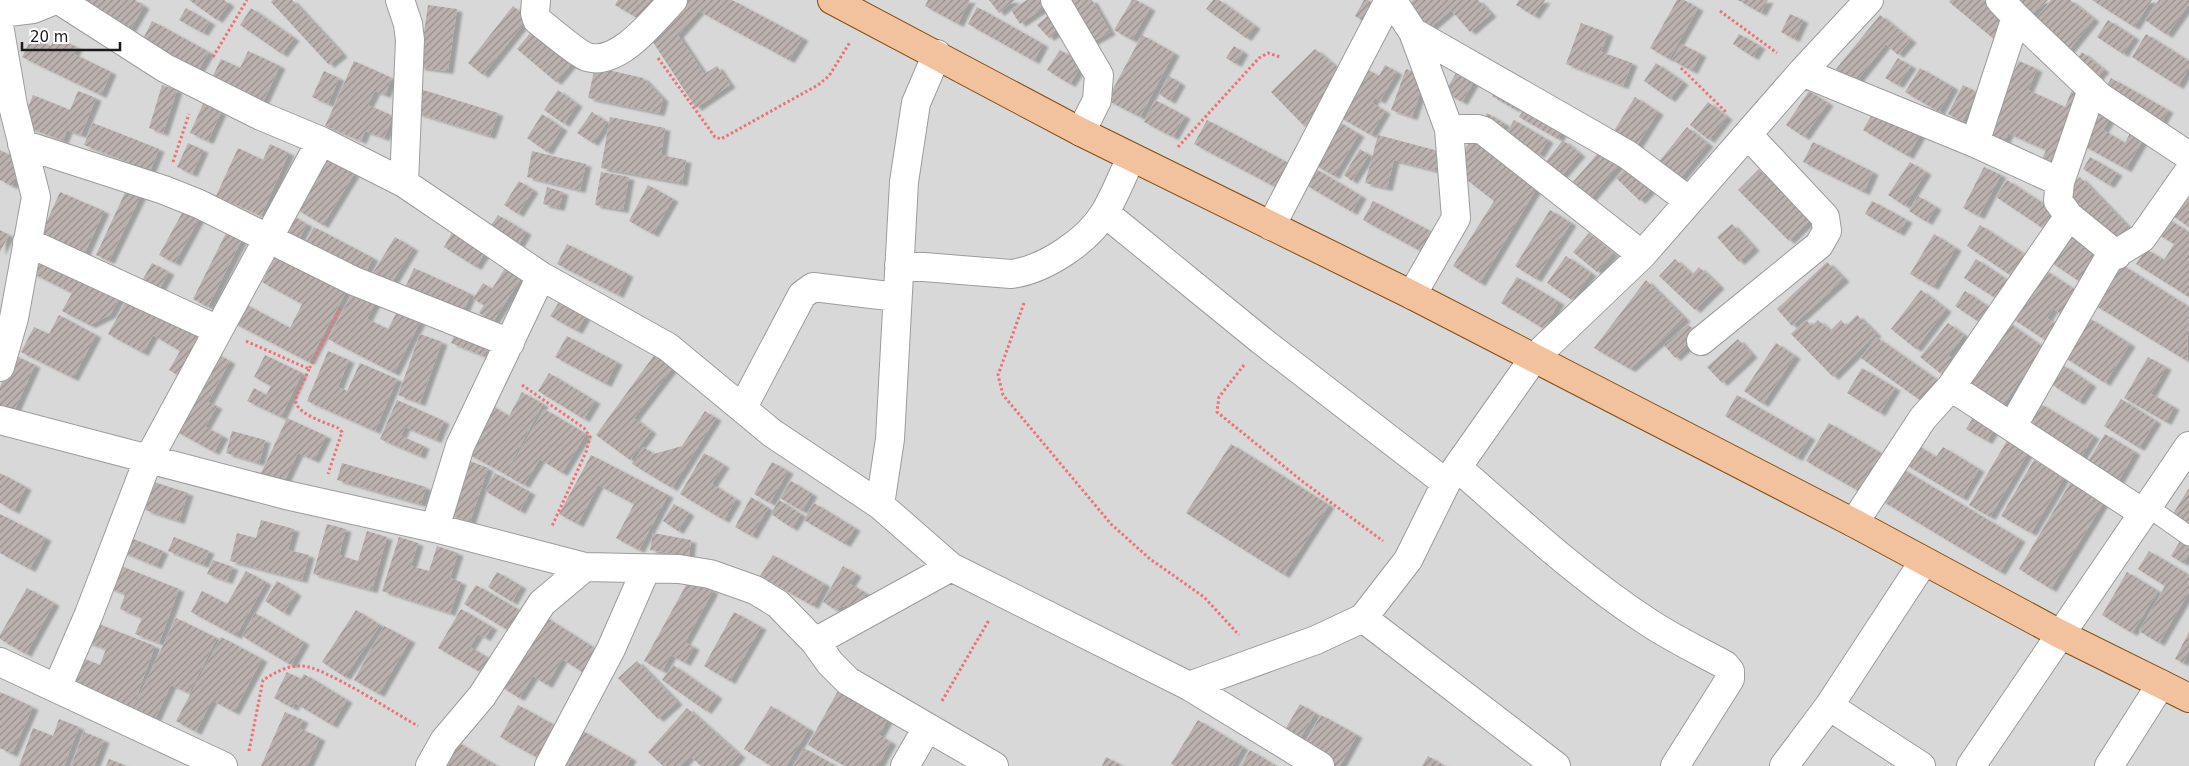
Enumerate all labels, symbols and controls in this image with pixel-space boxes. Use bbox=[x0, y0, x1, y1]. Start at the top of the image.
scale bar bbox=[22, 20, 120, 52]
text: 20 m bbox=[30, 28, 68, 46]

